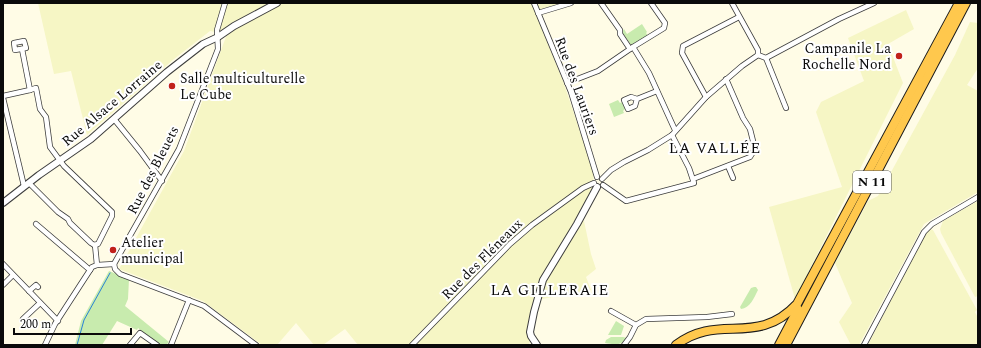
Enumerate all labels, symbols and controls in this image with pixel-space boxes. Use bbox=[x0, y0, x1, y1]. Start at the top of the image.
street label: Rue des Lauriers bbox=[549, 34, 605, 138]
place label: Campanile La Rochelle Nord bbox=[802, 38, 891, 75]
marker: Campanile La Rochelle Nord bbox=[894, 51, 904, 61]
street label: Rue Alsace Lorraine bbox=[57, 54, 167, 151]
place label: Salle multiculturelle Le Cube bbox=[180, 68, 305, 105]
marker: Salle multiculturelle Le Cube bbox=[167, 81, 177, 91]
street label: Rue des Bleuets bbox=[122, 122, 184, 218]
district label: LA VALLÉE bbox=[669, 137, 761, 160]
road number: N 11 bbox=[853, 171, 891, 193]
street label: Rue des Fléneaux bbox=[437, 214, 527, 304]
place label: Atelier municipal bbox=[121, 232, 183, 269]
marker: Atelier municipal bbox=[108, 245, 118, 255]
district label: LA GILLERAIE bbox=[491, 279, 609, 302]
scale bar bbox=[14, 310, 131, 336]
text: 200 m bbox=[20, 315, 51, 334]

